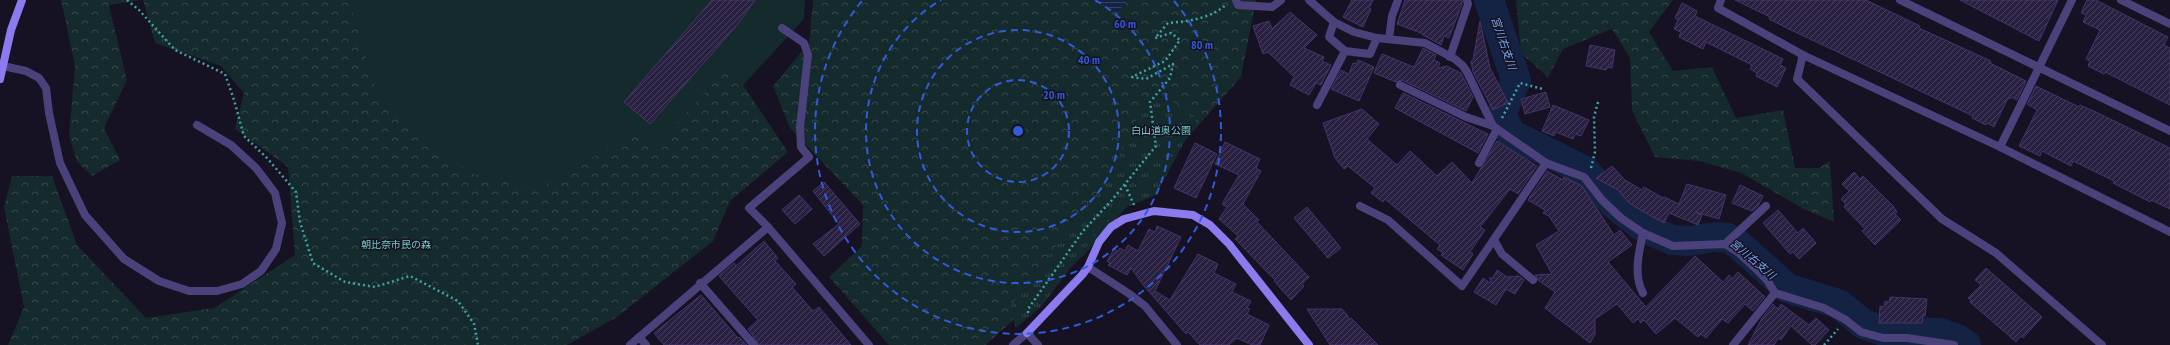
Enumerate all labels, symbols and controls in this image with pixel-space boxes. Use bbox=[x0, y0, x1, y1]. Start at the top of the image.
water label: 宮川右支川 bbox=[1488, 15, 1520, 72]
text: 60 m bbox=[1114, 16, 1136, 31]
text: 80 m bbox=[1191, 37, 1213, 52]
text: 40 m bbox=[1078, 52, 1100, 67]
text: 20 m bbox=[1043, 87, 1065, 102]
centre of rings bbox=[1011, 124, 1025, 138]
park label: 白山道奥公園 bbox=[1131, 124, 1191, 137]
water label: 宮川右支川 bbox=[1727, 236, 1779, 283]
park label: 朝比奈市民の森 bbox=[361, 238, 431, 251]

